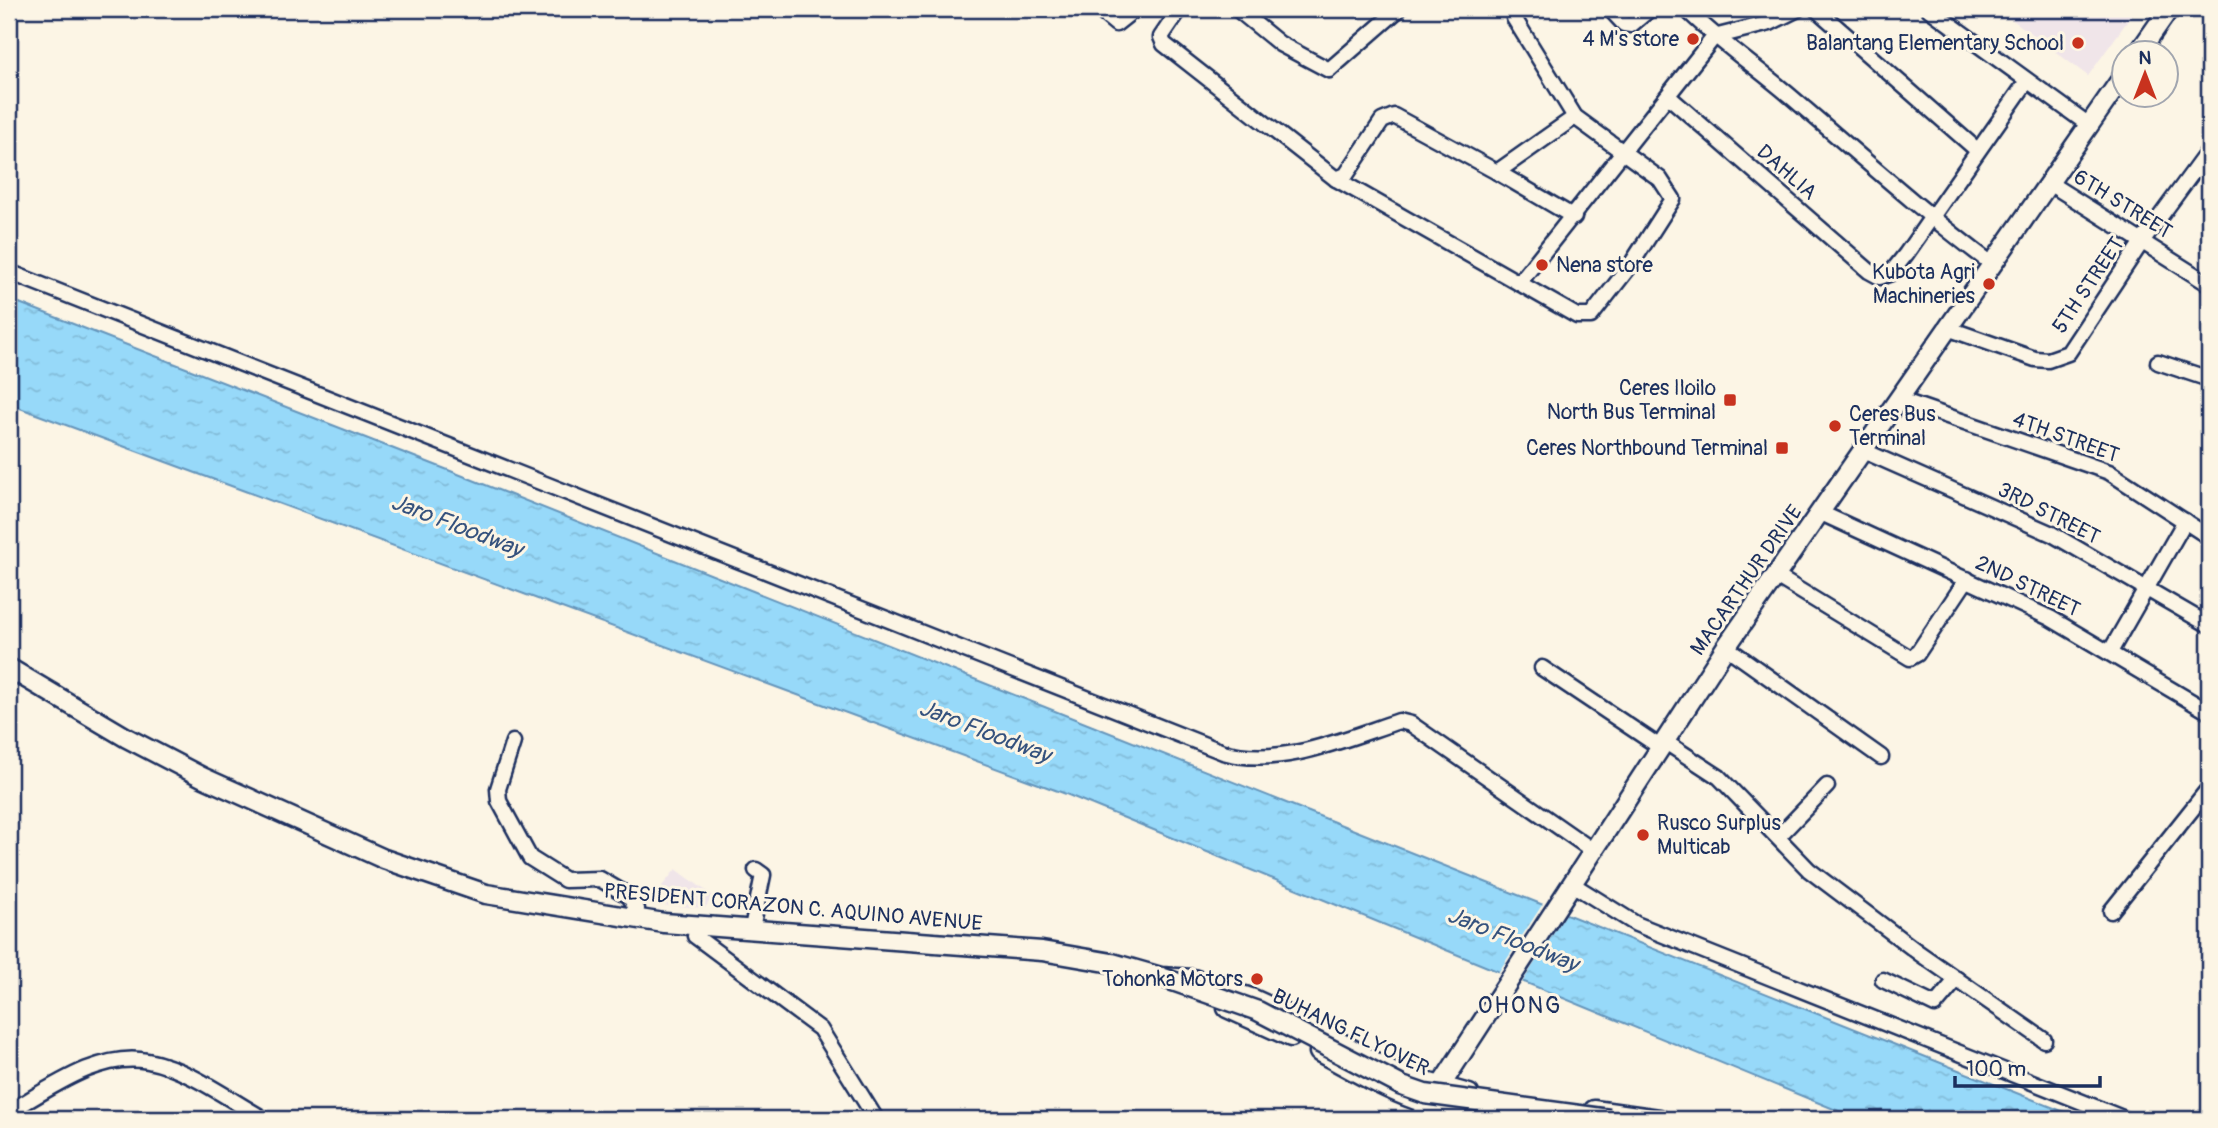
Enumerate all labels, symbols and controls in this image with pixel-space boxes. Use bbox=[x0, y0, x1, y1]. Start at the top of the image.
place label: 4 M's store bbox=[1582, 26, 1680, 53]
place label: Balantang Elementary School bbox=[1806, 30, 2064, 57]
marker: 4 M's store bbox=[1685, 31, 1701, 47]
marker: Balantang Elementary School bbox=[2070, 35, 2086, 51]
north arrow bbox=[2110, 38, 2180, 108]
text: N bbox=[2139, 46, 2152, 70]
street label: DAHLIA bbox=[1751, 139, 1823, 206]
street label: 6TH STREET bbox=[2068, 163, 2177, 246]
street label: 5TH STREET bbox=[2046, 232, 2131, 339]
place label: Nena store bbox=[1556, 252, 1654, 279]
marker: Nena store bbox=[1534, 257, 1550, 273]
place label: Kubota Agri Machineries bbox=[1872, 259, 1976, 310]
marker: Kubota Agri Machineries bbox=[1981, 276, 1997, 292]
place label: Ceres Iloilo North Bus Terminal bbox=[1547, 375, 1716, 426]
marker: Ceres Iloilo North Bus Terminal bbox=[1722, 392, 1738, 408]
place label: Ceres Bus Terminal bbox=[1849, 401, 1936, 452]
street label: 4TH STREET bbox=[2009, 406, 2123, 469]
marker: Ceres Bus Terminal bbox=[1827, 418, 1843, 434]
place label: Ceres Northbound Terminal bbox=[1526, 435, 1768, 462]
marker: Ceres Northbound Terminal bbox=[1774, 440, 1790, 456]
street label: 3RD STREET bbox=[1993, 476, 2105, 551]
water label: Jaro Floodway bbox=[387, 487, 529, 565]
street label: MACARTHUR DRIVE bbox=[1684, 500, 1809, 661]
street label: 2ND STREET bbox=[1971, 549, 2085, 624]
water label: Jaro Floodway bbox=[915, 693, 1057, 771]
place label: Rusco Surplus Multicab bbox=[1657, 810, 1781, 861]
marker: Rusco Surplus Multicab bbox=[1635, 827, 1651, 843]
street label: PRESIDENT CORAZON C. AQUINO AVENUE bbox=[603, 878, 983, 938]
water label: Jaro Floodway bbox=[1443, 900, 1585, 980]
place label: Tohonka Motors bbox=[1102, 966, 1244, 993]
marker: Tohonka Motors bbox=[1249, 971, 1265, 987]
street label: BUHANG FLYOVER bbox=[1268, 983, 1434, 1082]
district label: OHONG bbox=[1478, 991, 1562, 1020]
scale bar bbox=[1955, 1044, 2101, 1088]
text: 100 m bbox=[1966, 1056, 2026, 1083]

